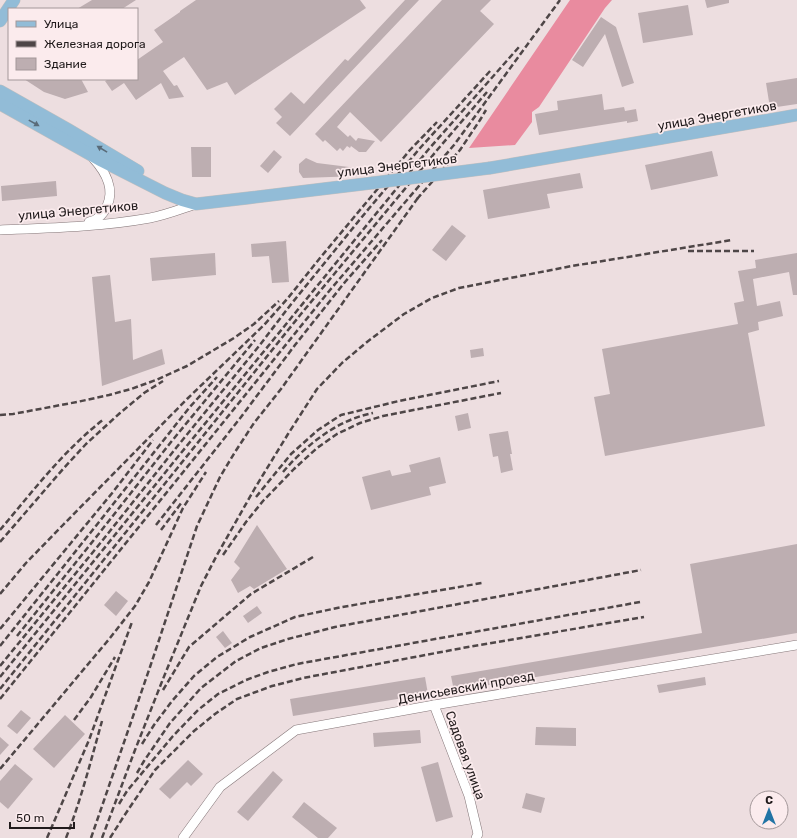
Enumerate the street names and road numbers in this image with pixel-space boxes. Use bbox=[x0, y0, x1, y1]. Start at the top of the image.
street label: улица Энергетиков bbox=[656, 98, 778, 133]
street label: улица Энергетиков bbox=[336, 151, 458, 180]
street label: улица Энергетиков bbox=[17, 198, 139, 223]
street label: Денисьевский проезд bbox=[397, 668, 536, 707]
street label: Садовая улица bbox=[443, 709, 489, 802]

